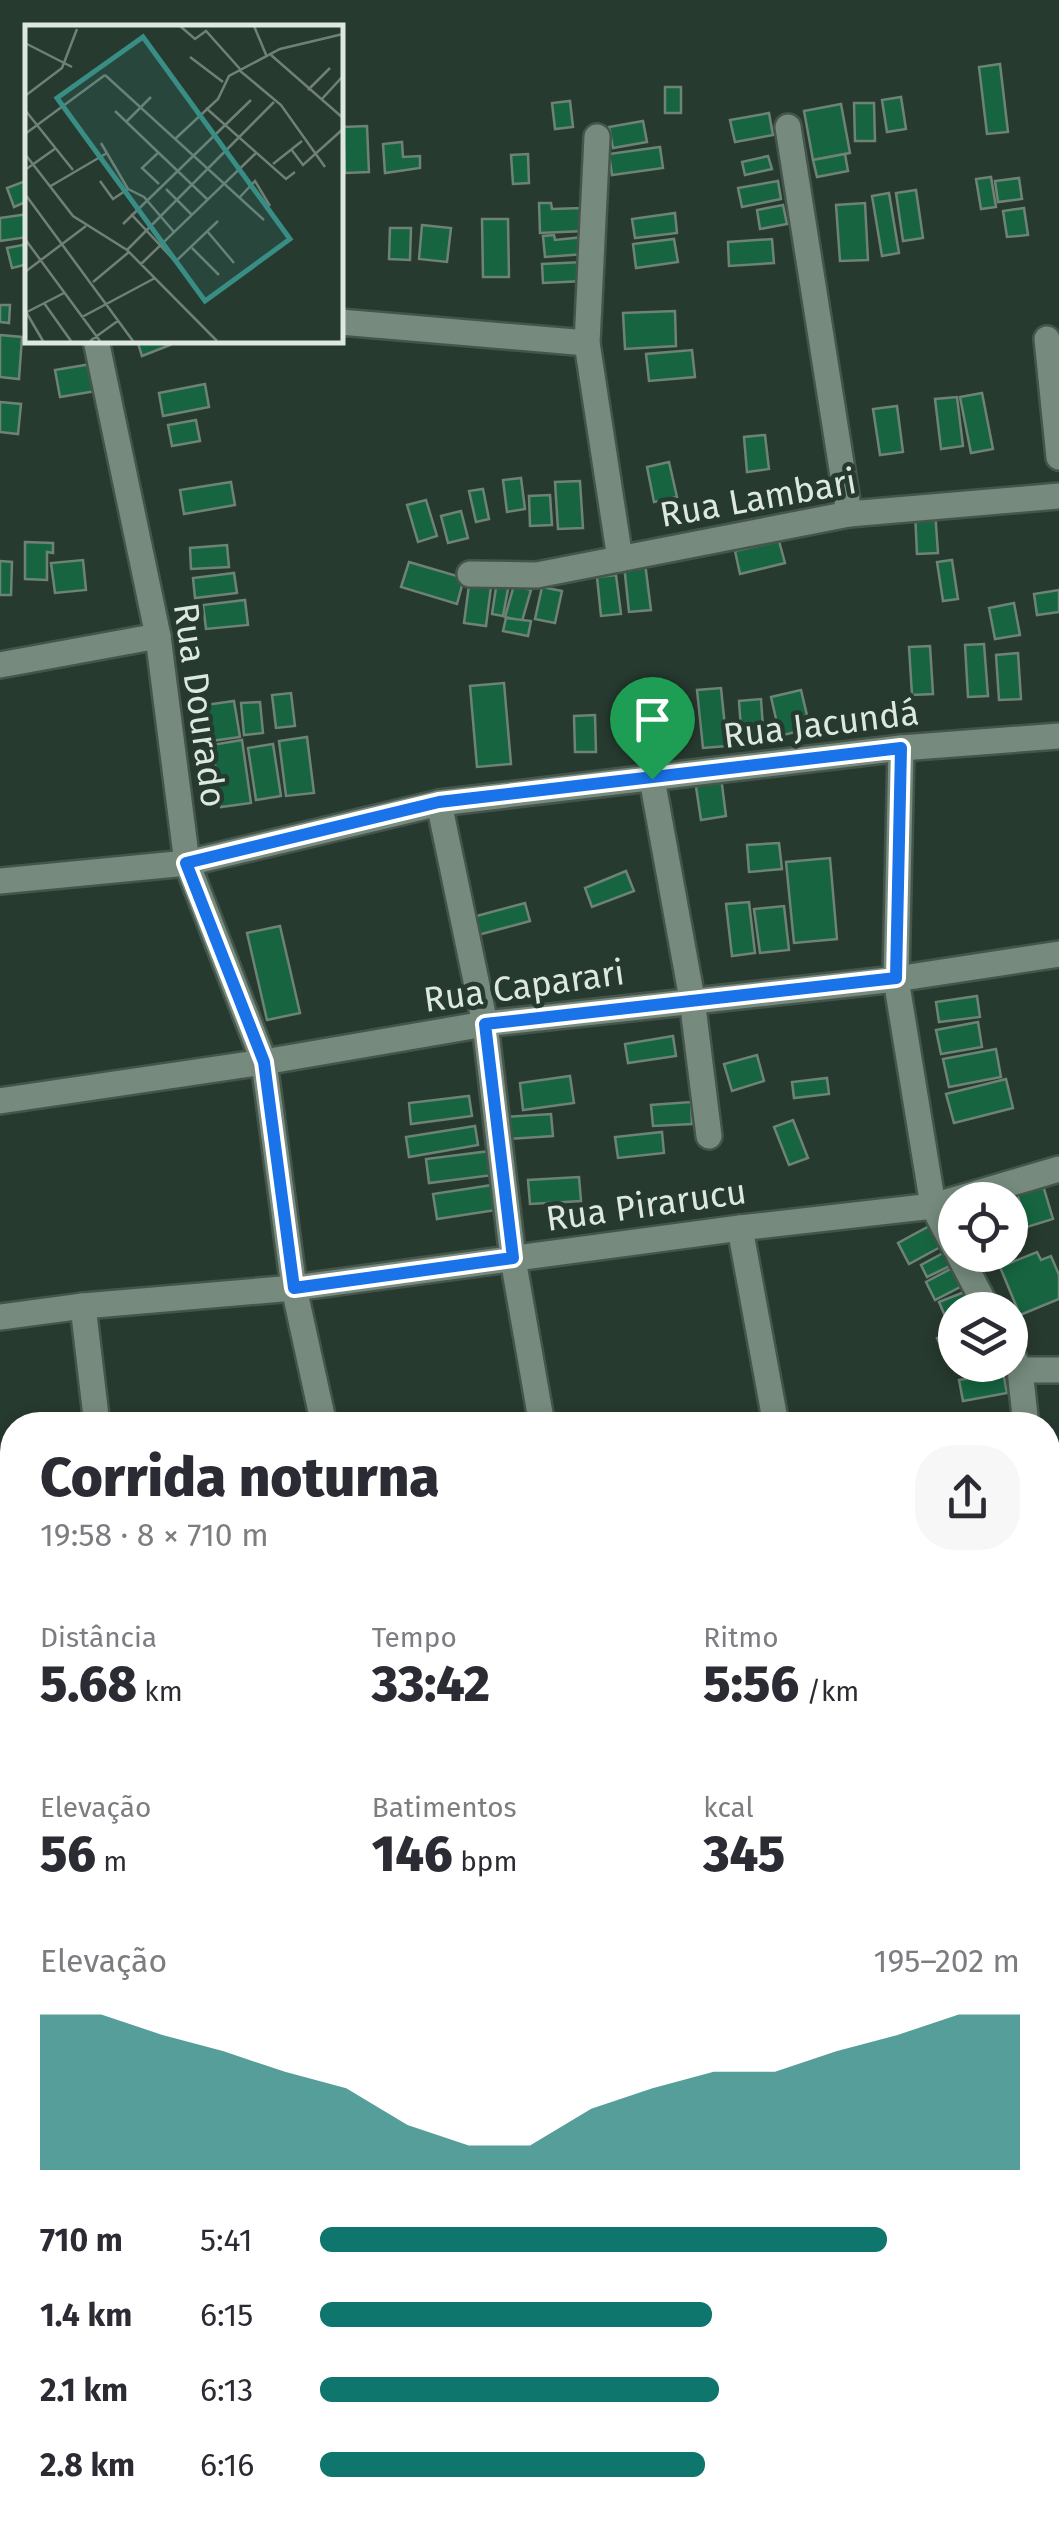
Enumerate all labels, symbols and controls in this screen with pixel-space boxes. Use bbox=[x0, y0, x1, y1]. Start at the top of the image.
inset map bbox=[25, 25, 342, 342]
street label: Rua Lambari bbox=[656, 460, 860, 536]
street label: Rua Dourado bbox=[165, 600, 235, 810]
pin bbox=[610, 677, 695, 780]
street label: Rua Jacundá bbox=[721, 691, 921, 757]
icon: arrive bbox=[625, 692, 680, 747]
street label: Rua Caparari bbox=[421, 951, 627, 1021]
street label: Rua Pirarucu bbox=[543, 1170, 749, 1240]
map controls bbox=[938, 1182, 1028, 1382]
button: locate bbox=[938, 1182, 1028, 1272]
button: layers bbox=[938, 1292, 1028, 1382]
text: Corrida noturna bbox=[40, 1445, 440, 1511]
button: share bbox=[915, 1445, 1020, 1550]
text: 19:58 · 8 × 710 m bbox=[40, 1516, 269, 1554]
text: Distância bbox=[40, 1621, 157, 1654]
text: Tempo bbox=[372, 1621, 457, 1654]
text: Ritmo bbox=[703, 1621, 779, 1654]
text: 5.68 bbox=[40, 1654, 137, 1714]
text: 33:42 bbox=[372, 1654, 490, 1714]
text: 5:56 bbox=[703, 1654, 799, 1714]
text: km bbox=[137, 1675, 183, 1708]
text: /km bbox=[799, 1675, 859, 1708]
text: Elevação bbox=[40, 1791, 151, 1824]
text: Batimentos bbox=[372, 1791, 517, 1824]
text: kcal bbox=[703, 1791, 754, 1824]
text: 56 bbox=[40, 1824, 96, 1884]
text: 146 bbox=[372, 1824, 453, 1884]
text: 345 bbox=[703, 1824, 785, 1884]
text: m bbox=[96, 1845, 127, 1878]
text: bpm bbox=[453, 1845, 517, 1878]
text: Elevação bbox=[40, 1942, 167, 1980]
text: 195–202 m bbox=[874, 1942, 1020, 1980]
text: 710 m bbox=[40, 2221, 123, 2259]
text: 5:41 bbox=[200, 2221, 253, 2259]
text: 1.4 km bbox=[40, 2296, 132, 2334]
text: 6:15 bbox=[200, 2296, 253, 2334]
text: 2.1 km bbox=[40, 2371, 128, 2409]
text: 6:13 bbox=[200, 2371, 253, 2409]
text: 2.8 km bbox=[40, 2446, 135, 2484]
text: 6:16 bbox=[200, 2446, 254, 2484]

